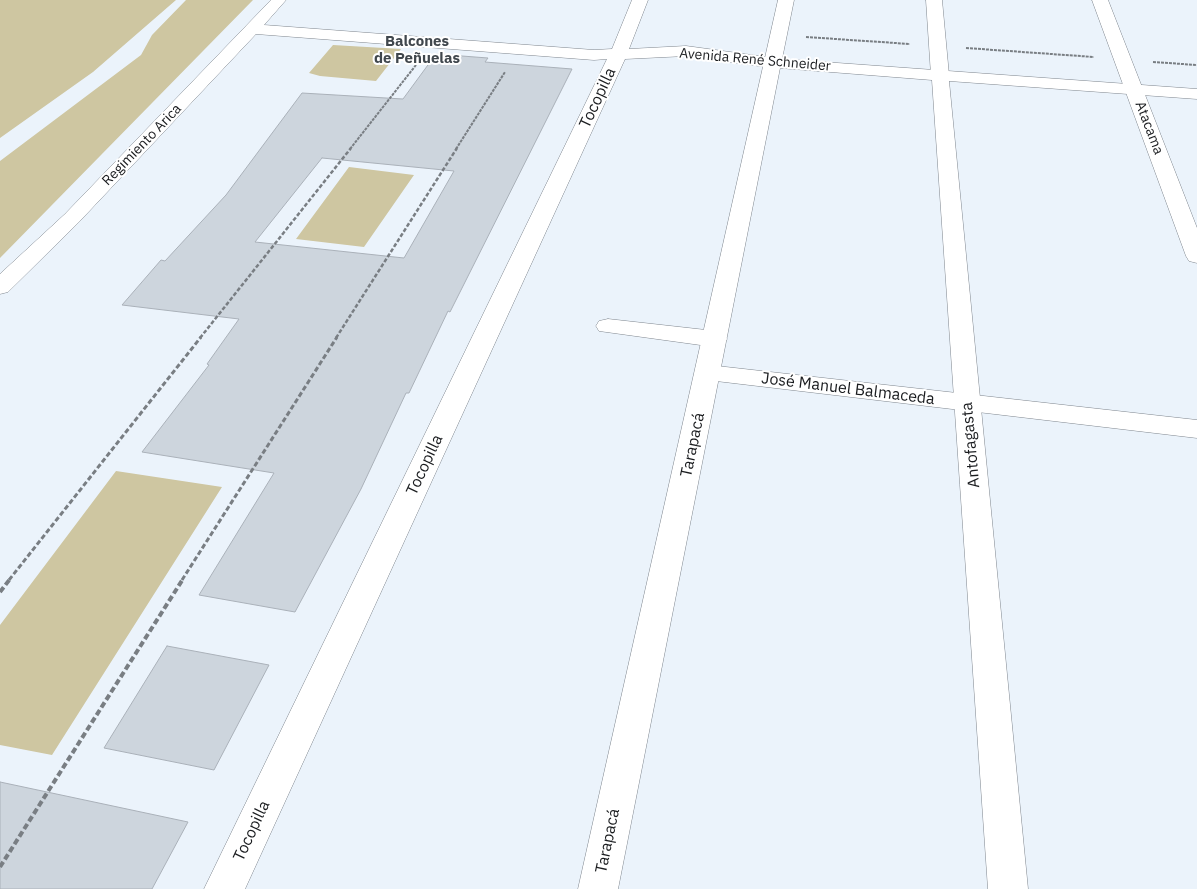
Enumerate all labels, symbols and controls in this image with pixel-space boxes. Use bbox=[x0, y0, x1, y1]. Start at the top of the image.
district label: Balcones de Peñuelas bbox=[374, 33, 460, 68]
street label: Avenida René Schneider bbox=[679, 45, 831, 75]
street label: Tocopilla bbox=[576, 65, 620, 131]
street label: Atacama bbox=[1131, 99, 1167, 157]
street label: Regimiento Arica bbox=[99, 101, 185, 189]
street label: José Manuel Balmaceda bbox=[760, 369, 936, 409]
street label: Antofagasta bbox=[958, 401, 984, 489]
street label: Tarapacá bbox=[677, 411, 709, 479]
street label: Tocopilla bbox=[403, 432, 447, 498]
street label: Tocopilla bbox=[230, 798, 274, 864]
street label: Tarapacá bbox=[592, 807, 624, 875]

